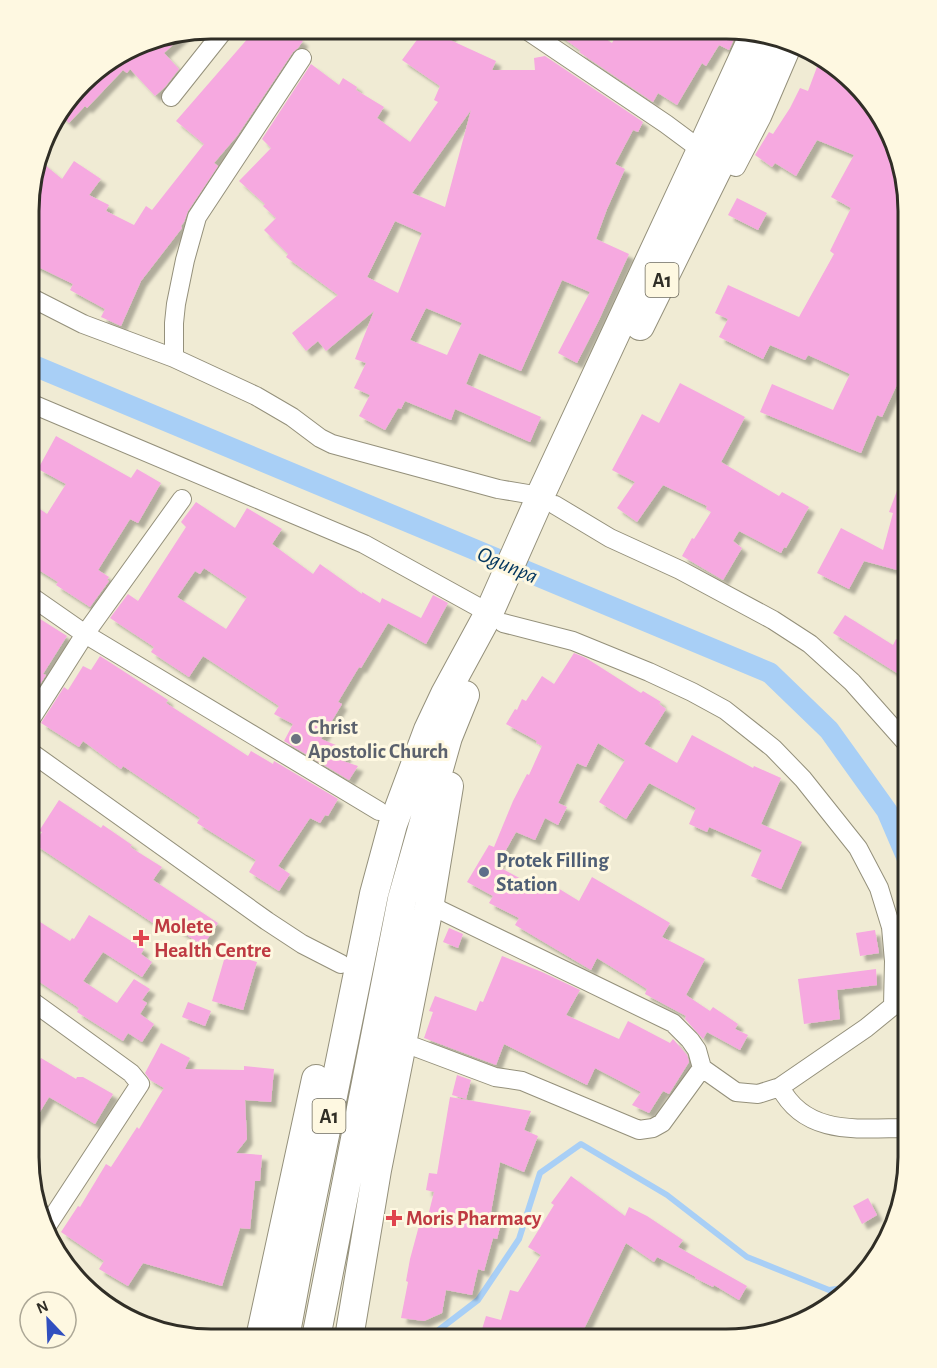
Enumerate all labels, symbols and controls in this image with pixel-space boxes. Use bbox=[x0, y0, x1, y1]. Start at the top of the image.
road number: A1 bbox=[646, 263, 678, 297]
water label: Ogunpa bbox=[474, 542, 541, 588]
place label: Christ Apostolic Church bbox=[308, 717, 449, 762]
marker: Christ Apostolic Church bbox=[289, 732, 303, 746]
place label: Protek Filling Station bbox=[496, 850, 609, 895]
marker: Protek Filling Station bbox=[477, 865, 491, 879]
place label: Molete Health Centre bbox=[154, 916, 271, 961]
marker: Molete Health Centre bbox=[132, 929, 150, 947]
road number: A1 bbox=[312, 1099, 346, 1133]
place label: Moris Pharmacy bbox=[406, 1208, 542, 1229]
marker: Moris Pharmacy bbox=[387, 1211, 401, 1225]
north arrow bbox=[18, 1290, 78, 1350]
text: N bbox=[34, 1298, 51, 1317]

